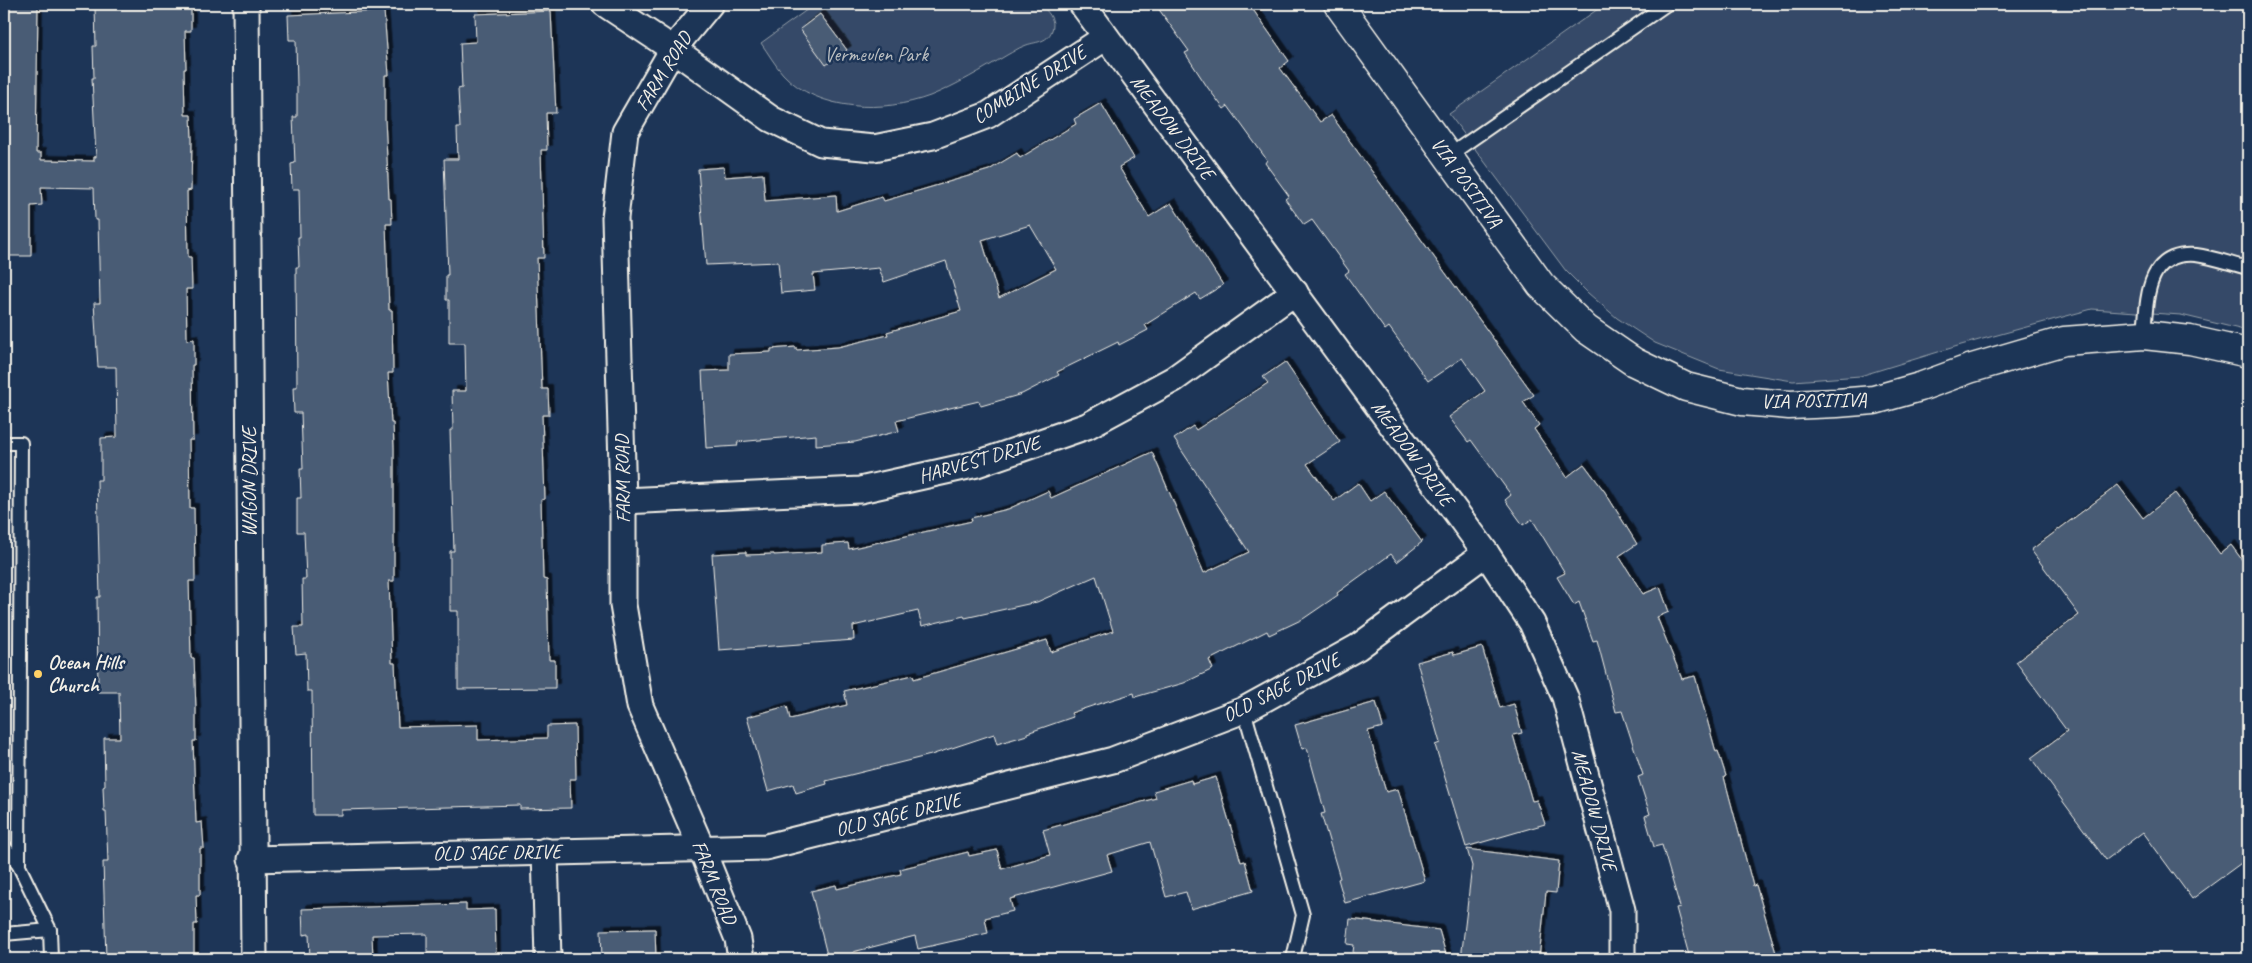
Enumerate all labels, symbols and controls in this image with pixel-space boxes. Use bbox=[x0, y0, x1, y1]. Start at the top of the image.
street label: FARM ROAD bbox=[629, 26, 698, 115]
street label: COMBINE DRIVE bbox=[968, 38, 1093, 129]
park label: Vermeulen Park bbox=[824, 42, 929, 67]
street label: MEADOW DRIVE bbox=[1125, 70, 1222, 187]
street label: VIA POSITIVA bbox=[1425, 132, 1508, 233]
street label: VIA POSITIVA bbox=[1761, 387, 1868, 414]
street label: MEADOW DRIVE bbox=[1366, 395, 1461, 514]
street label: WAGON DRIVE bbox=[237, 425, 262, 537]
street label: HARVEST DRIVE bbox=[915, 430, 1045, 489]
street label: FARM ROAD bbox=[609, 433, 636, 523]
street label: OLD SAGE DRIVE bbox=[1218, 646, 1347, 728]
place label: Ocean Hills Church bbox=[48, 650, 126, 698]
marker: Ocean Hills Church bbox=[32, 668, 44, 680]
street label: MEADOW DRIVE bbox=[1566, 747, 1624, 877]
street label: OLD SAGE DRIVE bbox=[833, 786, 966, 842]
street label: FARM ROAD bbox=[686, 837, 743, 929]
street label: OLD SAGE DRIVE bbox=[433, 839, 564, 866]

